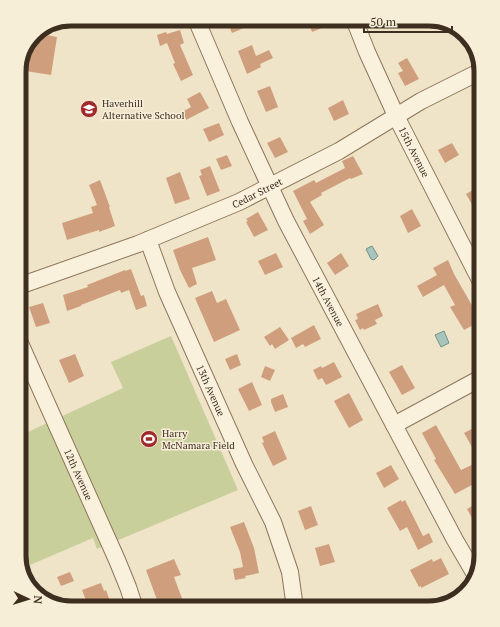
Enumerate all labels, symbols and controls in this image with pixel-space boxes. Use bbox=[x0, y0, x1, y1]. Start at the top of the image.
scale bar bbox=[364, 8, 452, 34]
text: 50 m bbox=[370, 14, 397, 29]
place label: Haverhill Alternative School bbox=[102, 97, 184, 122]
school or university icon: Haverhill Alternative School bbox=[79, 99, 99, 119]
street label: 15th Avenue bbox=[395, 125, 432, 180]
street label: Cedar Street bbox=[230, 175, 285, 211]
street label: 14th Avenue bbox=[309, 274, 347, 329]
street label: 13th Avenue bbox=[193, 363, 228, 418]
place label: Harry McNamara Field bbox=[162, 427, 235, 452]
sports icon: Harry McNamara Field bbox=[139, 429, 159, 449]
street label: 12th Avenue bbox=[61, 447, 95, 502]
north arrow bbox=[8, 579, 48, 619]
text: N bbox=[31, 595, 45, 605]

